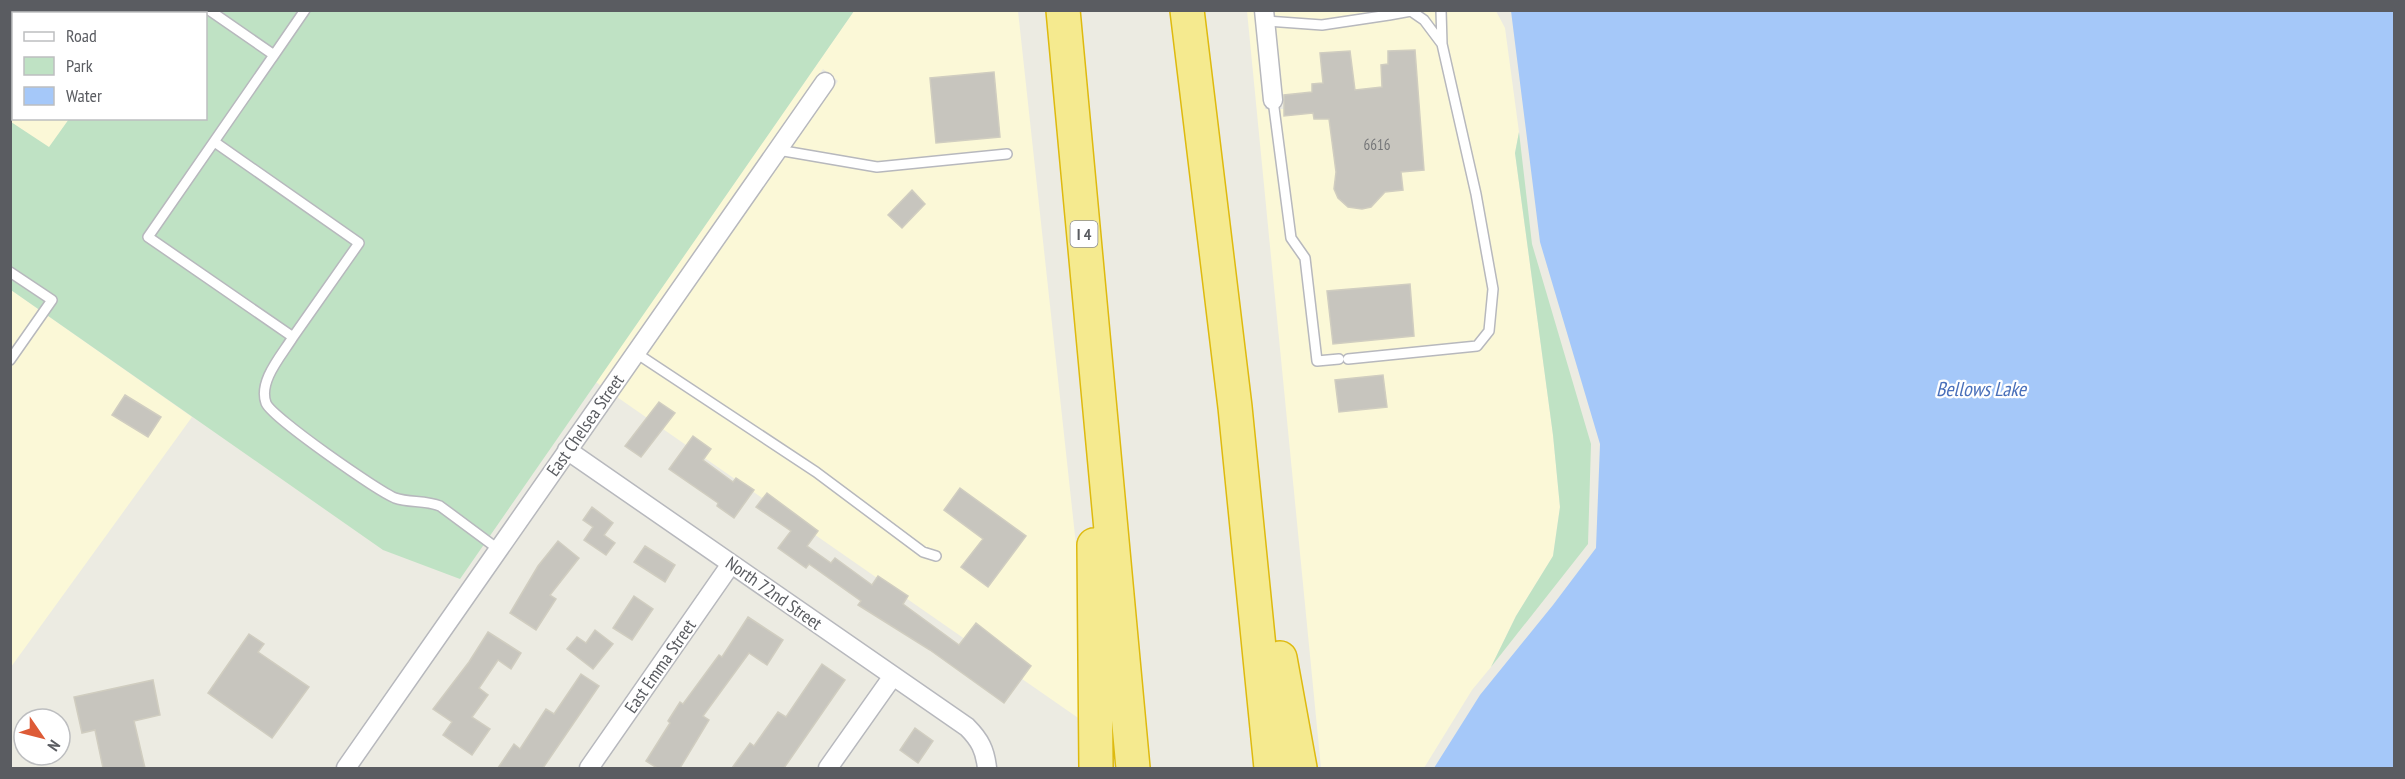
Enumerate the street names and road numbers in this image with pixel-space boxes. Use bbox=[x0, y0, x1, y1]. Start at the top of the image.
road number: I 4 bbox=[1070, 221, 1098, 247]
street label: East Chelsea Street bbox=[541, 369, 629, 480]
street label: North 72nd Street bbox=[721, 551, 827, 635]
street label: East Emma Street bbox=[619, 615, 701, 717]

